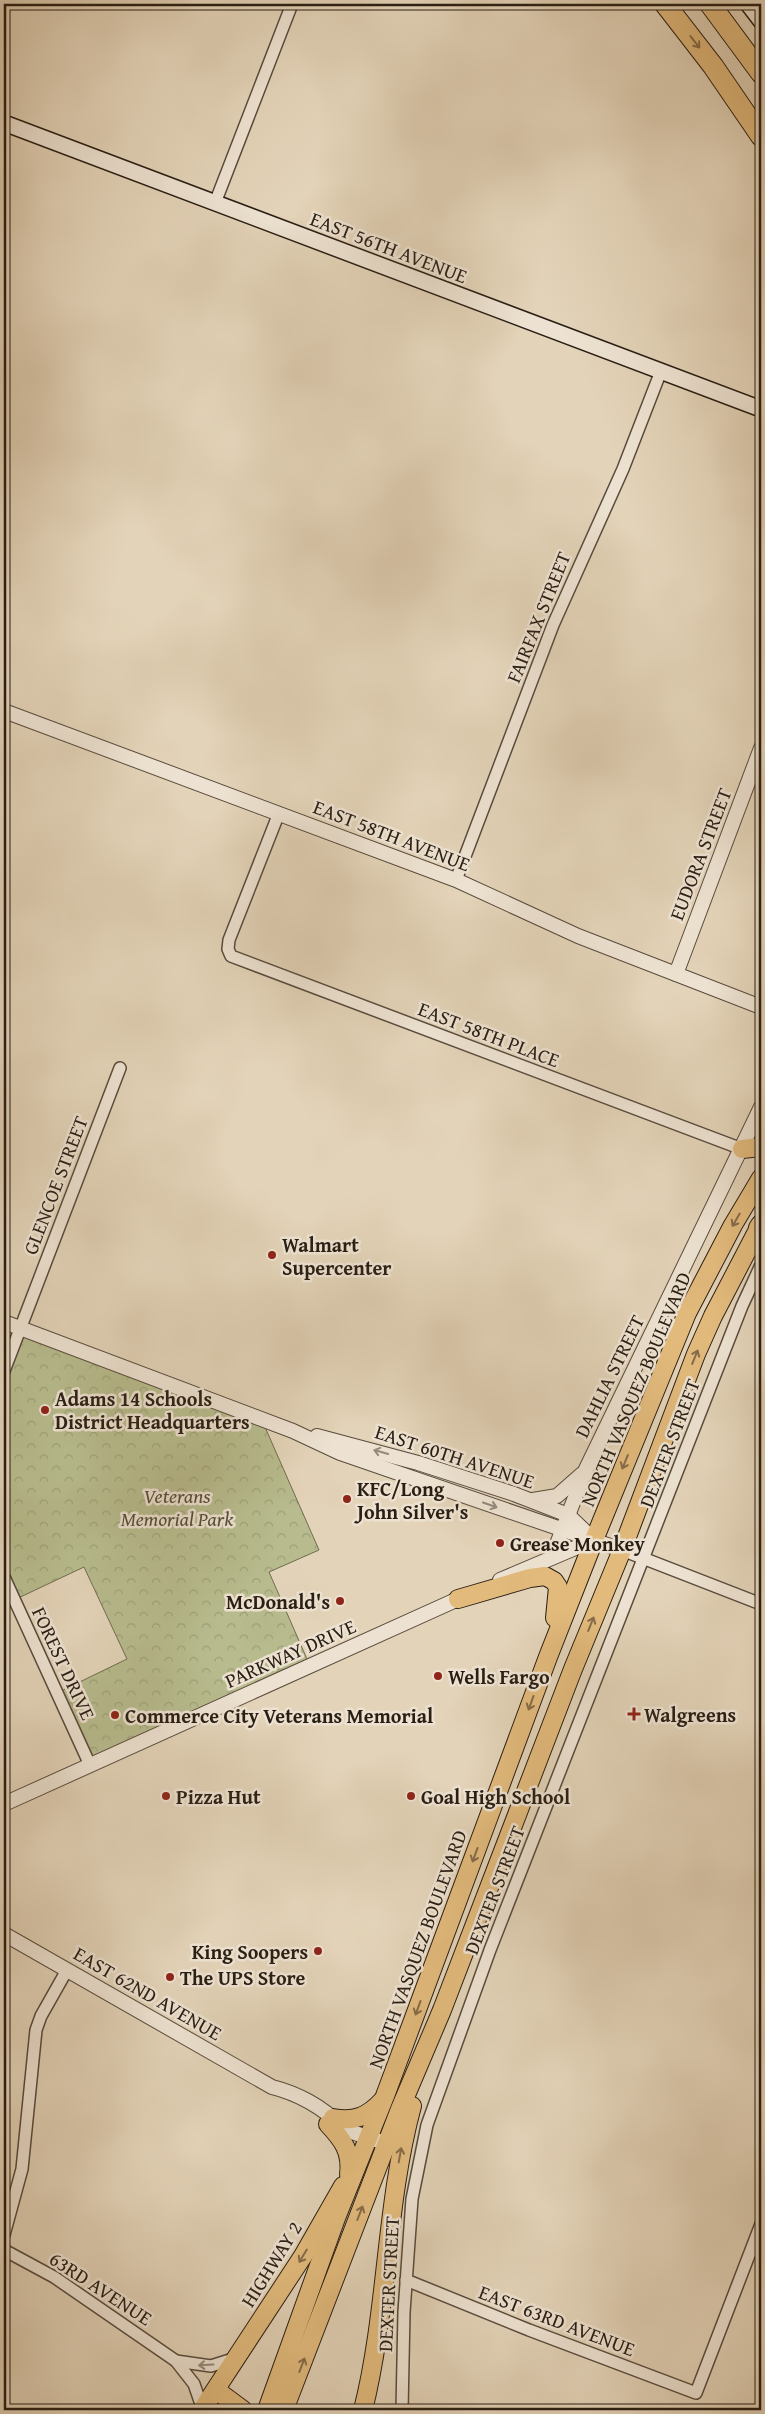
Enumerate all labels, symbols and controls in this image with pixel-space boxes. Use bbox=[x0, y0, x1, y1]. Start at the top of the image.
one-way arrow bbox=[689, 35, 700, 48]
street label: EAST 56TH AVENUE bbox=[306, 204, 472, 290]
street label: FAIRFAX STREET bbox=[498, 547, 578, 687]
street label: EUDORA STREET bbox=[661, 784, 739, 924]
street label: EAST 58TH AVENUE bbox=[309, 792, 475, 878]
street label: EAST 58TH PLACE bbox=[414, 994, 564, 1074]
street label: GLENCOE STREET bbox=[15, 1112, 95, 1258]
one-way arrow bbox=[730, 1212, 740, 1226]
place label: Walmart Supercenter bbox=[282, 1230, 392, 1282]
marker: Walmart Supercenter bbox=[266, 1249, 278, 1261]
street label: NORTH VASQUEZ BOULEVARD bbox=[572, 1267, 698, 1511]
street label: DAHLIA STREET bbox=[567, 1310, 651, 1442]
one-way arrow bbox=[691, 1350, 700, 1366]
street label: DEXTER STREET bbox=[631, 1374, 707, 1512]
place label: Adams 14 Schools District Headquarters bbox=[55, 1384, 250, 1436]
marker: Adams 14 Schools District Headquarters bbox=[39, 1404, 51, 1416]
street label: EAST 60TH AVENUE bbox=[372, 1417, 538, 1495]
one-way arrow bbox=[373, 1447, 389, 1457]
one-way arrow bbox=[620, 1454, 630, 1469]
place label: KFC/Long John Silver's bbox=[354, 1474, 468, 1526]
park label: Veterans Memorial Park bbox=[121, 1481, 234, 1533]
marker: KFC/Long John Silver's bbox=[341, 1493, 353, 1505]
one-way arrow bbox=[482, 1500, 498, 1510]
place label: Grease Monkey bbox=[510, 1529, 645, 1558]
marker: Grease Monkey bbox=[494, 1537, 506, 1549]
place label: McDonald's bbox=[226, 1587, 330, 1616]
marker: McDonald's bbox=[334, 1595, 346, 1607]
street label: FOREST DRIVE bbox=[25, 1602, 103, 1724]
street label: PARKWAY DRIVE bbox=[220, 1611, 360, 1695]
one-way arrow bbox=[587, 1617, 597, 1632]
place label: Wells Fargo bbox=[448, 1662, 550, 1691]
marker: Wells Fargo bbox=[432, 1670, 444, 1682]
one-way arrow bbox=[526, 1694, 535, 1710]
place label: Walgreens bbox=[644, 1700, 736, 1729]
place label: Commerce City Veterans Memorial bbox=[125, 1701, 433, 1730]
marker: Walgreens bbox=[628, 1708, 640, 1720]
marker: Commerce City Veterans Memorial bbox=[109, 1709, 121, 1721]
place label: Pizza Hut bbox=[176, 1782, 261, 1811]
place label: Goal High School bbox=[421, 1782, 570, 1811]
marker: Pizza Hut bbox=[160, 1790, 172, 1802]
marker: Goal High School bbox=[405, 1790, 417, 1802]
street label: DEXTER STREET bbox=[456, 1821, 532, 1959]
street label: NORTH VASQUEZ BOULEVARD bbox=[360, 1826, 474, 2072]
one-way arrow bbox=[470, 1847, 479, 1862]
place label: King Soopers bbox=[192, 1937, 308, 1966]
street label: EAST 62ND AVENUE bbox=[69, 1939, 227, 2047]
marker: King Soopers bbox=[312, 1945, 324, 1957]
place label: The UPS Store bbox=[180, 1963, 305, 1992]
marker: The UPS Store bbox=[164, 1971, 176, 1983]
one-way arrow bbox=[413, 1999, 422, 2015]
one-way arrow bbox=[396, 2147, 406, 2163]
one-way arrow bbox=[356, 2206, 365, 2221]
street label: HIGHWAY 2 bbox=[233, 2215, 309, 2313]
street label: DEXTER STREET bbox=[370, 2215, 406, 2353]
street label: 63RD AVENUE bbox=[44, 2244, 158, 2332]
one-way arrow bbox=[297, 2248, 307, 2262]
street label: EAST 63RD AVENUE bbox=[475, 2277, 639, 2363]
one-way arrow bbox=[297, 2358, 307, 2373]
one-way arrow bbox=[199, 2360, 215, 2370]

